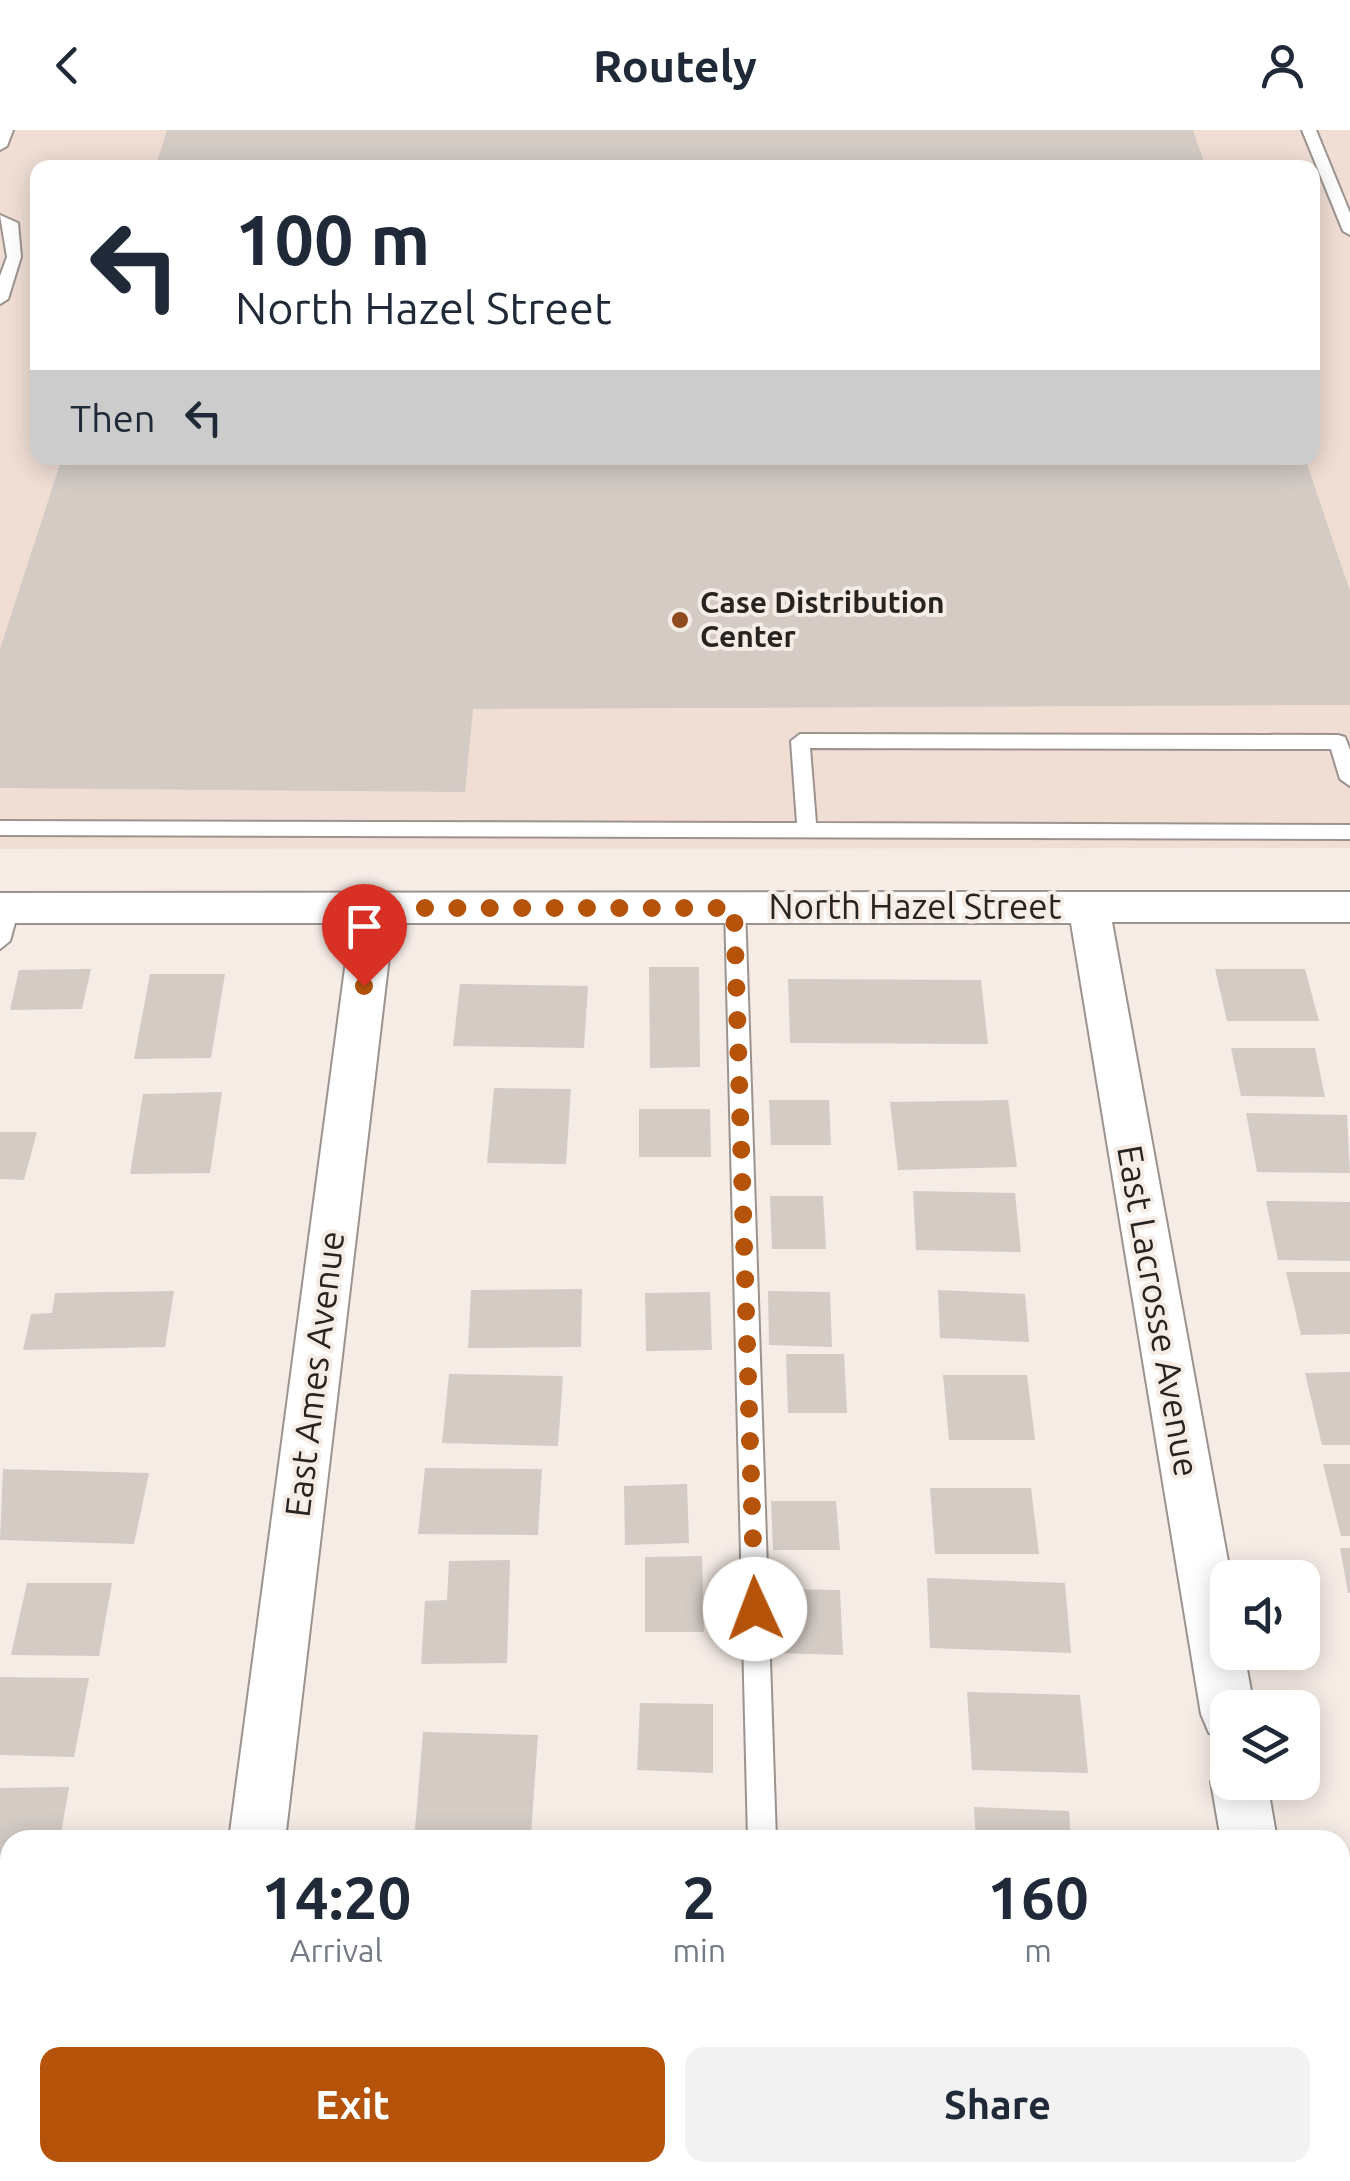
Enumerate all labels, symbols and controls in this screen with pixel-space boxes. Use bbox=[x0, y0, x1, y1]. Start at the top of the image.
icon: back bbox=[40, 38, 95, 93]
icon: person bbox=[1255, 38, 1310, 93]
text: Routely bbox=[593, 40, 757, 91]
icon: left bbox=[70, 200, 200, 330]
text: 100 m bbox=[235, 200, 430, 278]
text: North Hazel Street bbox=[235, 282, 612, 333]
icon: left bbox=[176, 390, 231, 445]
text: Then bbox=[70, 397, 156, 439]
place label: Case Distribution Center bbox=[700, 585, 945, 653]
marker: Case Distribution Center bbox=[669, 609, 691, 631]
pin bbox=[322, 884, 407, 987]
street label: North Hazel Street bbox=[769, 886, 1062, 926]
icon: arrive bbox=[337, 899, 392, 954]
street label: East Lacrosse Avenue bbox=[1110, 1142, 1208, 1480]
street label: East Ames Avenue bbox=[277, 1229, 351, 1519]
position arrow bbox=[703, 1557, 807, 1661]
map controls bbox=[1210, 1560, 1320, 1800]
button: sound bbox=[1210, 1560, 1320, 1670]
button: layers bbox=[1210, 1690, 1320, 1800]
text: 14:20 bbox=[261, 1863, 411, 1930]
text: 2 bbox=[682, 1863, 716, 1930]
text: 160 bbox=[987, 1863, 1089, 1930]
text: Arrival bbox=[290, 1932, 383, 1968]
text: min bbox=[672, 1932, 726, 1968]
text: m bbox=[1024, 1932, 1052, 1968]
button: Exit bbox=[40, 2047, 665, 2162]
button: Share bbox=[685, 2047, 1310, 2162]

